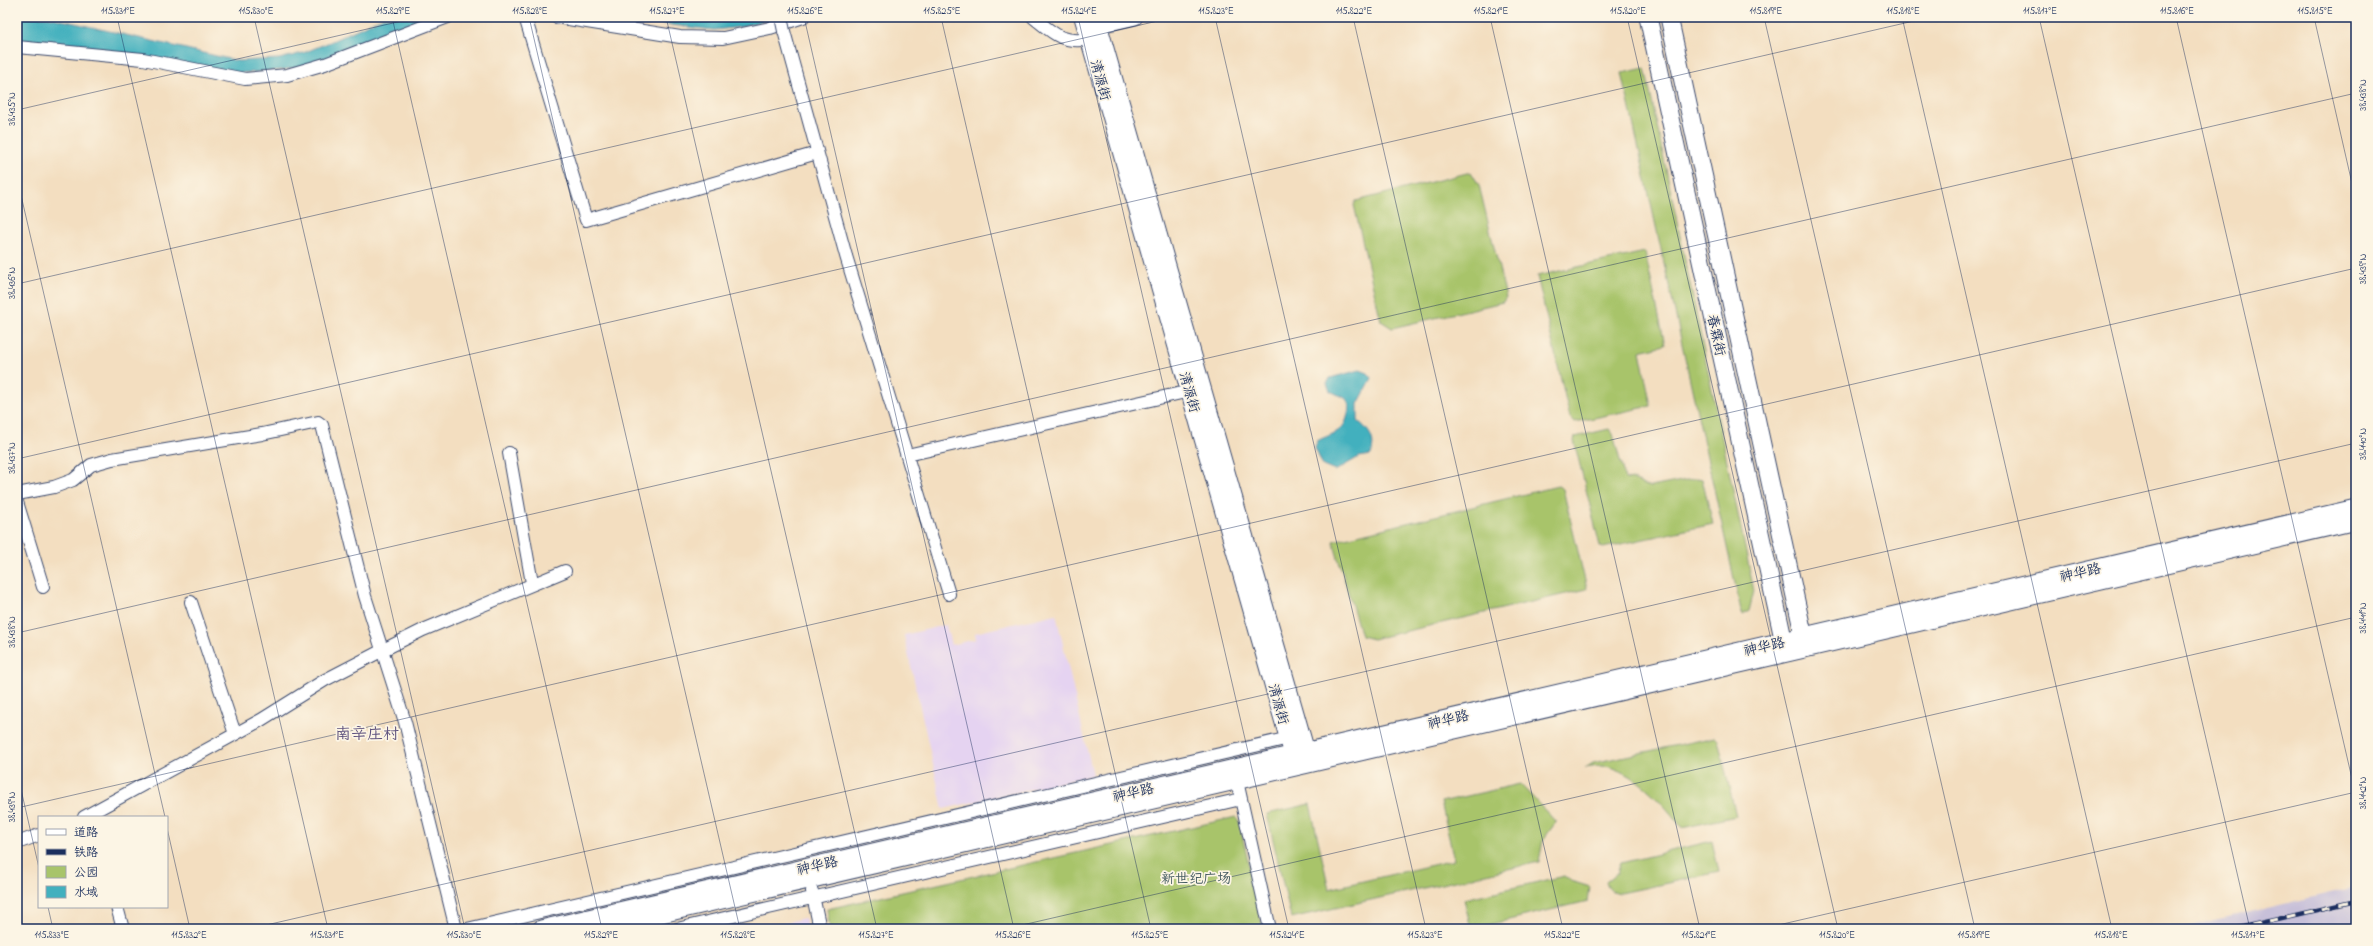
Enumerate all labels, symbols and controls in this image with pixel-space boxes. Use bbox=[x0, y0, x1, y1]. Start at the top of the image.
text: 115.831°E bbox=[101, 4, 135, 19]
text: 115.830°E bbox=[238, 4, 274, 19]
text: 115.829°E bbox=[376, 4, 410, 19]
text: 115.828°E bbox=[512, 4, 548, 19]
text: 115.827°E bbox=[649, 4, 685, 19]
text: 115.826°E bbox=[787, 4, 823, 19]
text: 115.825°E bbox=[923, 4, 961, 19]
text: 115.824°E bbox=[1061, 4, 1097, 19]
text: 115.823°E bbox=[1198, 4, 1234, 19]
text: 115.822°E bbox=[1336, 4, 1372, 19]
text: 115.821°E bbox=[1474, 4, 1508, 19]
text: 115.820°E bbox=[1610, 4, 1646, 19]
text: 115.819°E bbox=[1750, 4, 1782, 19]
text: 115.818°E bbox=[1886, 4, 1920, 19]
text: 115.817°E bbox=[2023, 4, 2057, 19]
text: 115.816°E bbox=[2160, 4, 2194, 19]
text: 115.815°E bbox=[2297, 4, 2333, 19]
street label: 清源街 bbox=[1084, 57, 1115, 103]
text: 38.438°N bbox=[2356, 79, 2371, 111]
text: 38.435°N bbox=[5, 92, 20, 126]
text: 38.439°N bbox=[2356, 253, 2371, 284]
text: 38.436°N bbox=[5, 267, 20, 299]
street label: 春霖街 bbox=[1701, 313, 1730, 358]
street label: 清源街 bbox=[1173, 369, 1204, 415]
text: 38.440°N bbox=[2356, 428, 2371, 460]
text: 38.437°N bbox=[5, 442, 20, 474]
street label: 神华路 bbox=[2058, 559, 2103, 588]
text: 38.441°N bbox=[2356, 602, 2371, 633]
text: 38.438°N bbox=[5, 616, 20, 648]
street label: 神华路 bbox=[1742, 633, 1787, 662]
street label: 清源街 bbox=[1262, 681, 1293, 727]
street label: 神华路 bbox=[1426, 706, 1471, 735]
district label: 南辛庄村 bbox=[335, 723, 399, 747]
text: 38.442°N bbox=[2356, 776, 2371, 809]
street label: 神华路 bbox=[1111, 779, 1156, 808]
text: 38.439°N bbox=[5, 791, 20, 822]
legend bbox=[38, 816, 168, 908]
text: 道路 bbox=[74, 824, 98, 842]
text: 铁路 bbox=[74, 844, 98, 862]
street label: 神华路 bbox=[795, 852, 840, 881]
text: 公园 bbox=[74, 864, 98, 882]
park label: 新世纪广场 bbox=[1161, 869, 1231, 890]
text: 水域 bbox=[74, 884, 98, 902]
text: 115.833°E bbox=[35, 928, 69, 943]
text: 115.832°E bbox=[171, 928, 207, 943]
text: 115.831°E bbox=[310, 928, 344, 943]
text: 115.830°E bbox=[446, 928, 482, 943]
text: 115.829°E bbox=[584, 928, 618, 943]
text: 115.828°E bbox=[720, 928, 756, 943]
text: 115.827°E bbox=[858, 928, 894, 943]
text: 115.826°E bbox=[995, 928, 1031, 943]
text: 115.825°E bbox=[1131, 928, 1169, 943]
text: 115.824°E bbox=[1269, 928, 1305, 943]
text: 115.823°E bbox=[1407, 928, 1443, 943]
text: 115.822°E bbox=[1544, 928, 1580, 943]
text: 115.821°E bbox=[1682, 928, 1716, 943]
text: 115.820°E bbox=[1819, 928, 1855, 943]
text: 115.819°E bbox=[1958, 928, 1990, 943]
text: 115.818°E bbox=[2094, 928, 2128, 943]
text: 115.817°E bbox=[2231, 928, 2265, 943]

